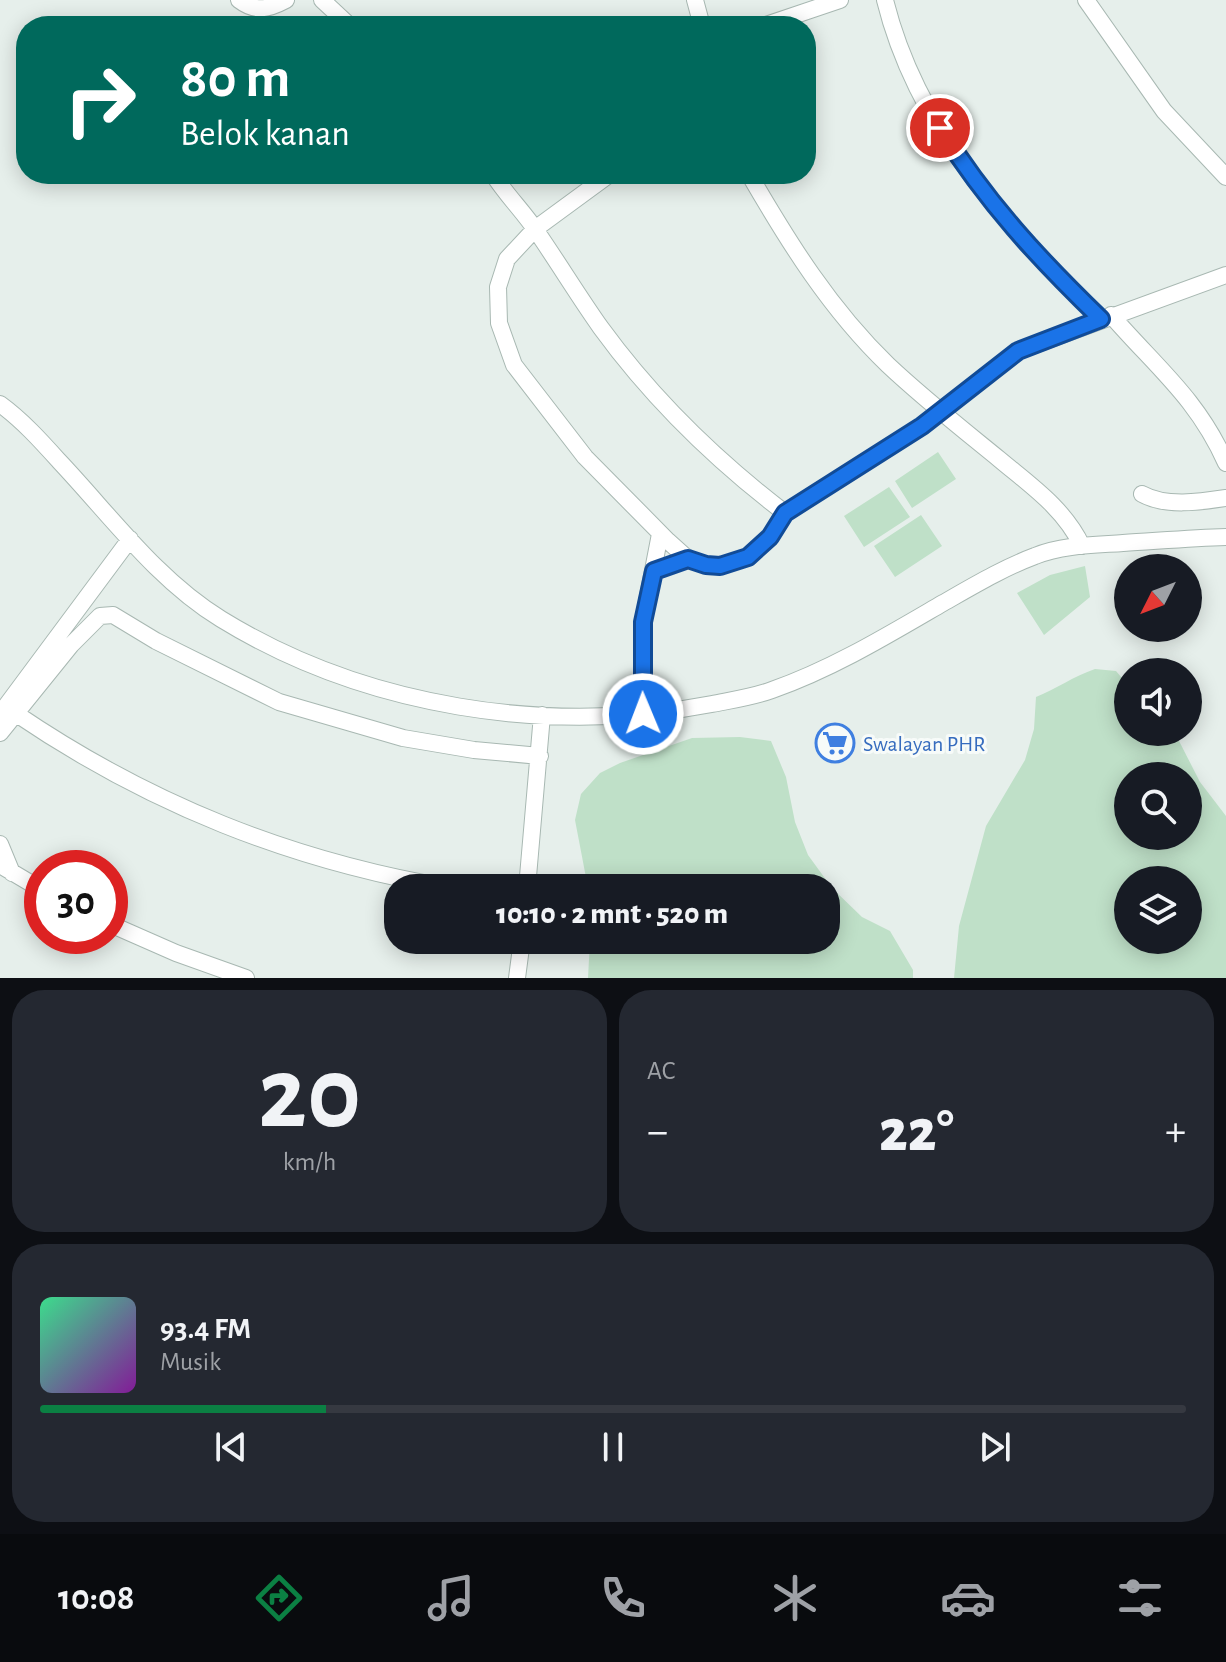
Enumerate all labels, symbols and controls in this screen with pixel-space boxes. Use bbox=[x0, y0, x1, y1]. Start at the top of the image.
icon: right bbox=[48, 48, 152, 152]
text: 80 m bbox=[180, 51, 290, 107]
pin bbox=[906, 94, 974, 162]
icon: arrive bbox=[918, 106, 962, 150]
text: Belok kanan bbox=[180, 116, 350, 152]
north arrow bbox=[1114, 554, 1202, 642]
map controls bbox=[1114, 554, 1202, 954]
button: sound bbox=[1114, 658, 1202, 746]
position arrow bbox=[601, 672, 685, 756]
supermarket icon: Swalayan PHR bbox=[814, 722, 856, 764]
place label: Swalayan PHR bbox=[863, 733, 986, 755]
button: search bbox=[1114, 762, 1202, 850]
speed limit sign: 30 bbox=[24, 850, 128, 954]
button: layers bbox=[1114, 866, 1202, 954]
text: 10:10 · 2 mnt · 520 m bbox=[496, 899, 728, 929]
text: 20 bbox=[258, 1043, 361, 1147]
text: AC bbox=[647, 1058, 675, 1084]
text: 22° bbox=[879, 1102, 954, 1162]
text: − bbox=[647, 1110, 668, 1154]
text: + bbox=[1165, 1110, 1186, 1154]
text: km/h bbox=[283, 1149, 336, 1175]
text: 93.4 FM bbox=[160, 1314, 251, 1344]
text: Musik bbox=[160, 1349, 221, 1375]
icon: previous bbox=[209, 1425, 253, 1469]
icon: pause bbox=[591, 1425, 635, 1469]
icon: next bbox=[973, 1425, 1017, 1469]
icon: directions bbox=[251, 1570, 307, 1626]
icon: music bbox=[423, 1570, 479, 1626]
icon: phone bbox=[595, 1570, 651, 1626]
icon: climate bbox=[767, 1570, 823, 1626]
icon: car bbox=[940, 1570, 996, 1626]
icon: filters bbox=[1112, 1570, 1168, 1626]
text: 10:08 bbox=[58, 1580, 135, 1616]

